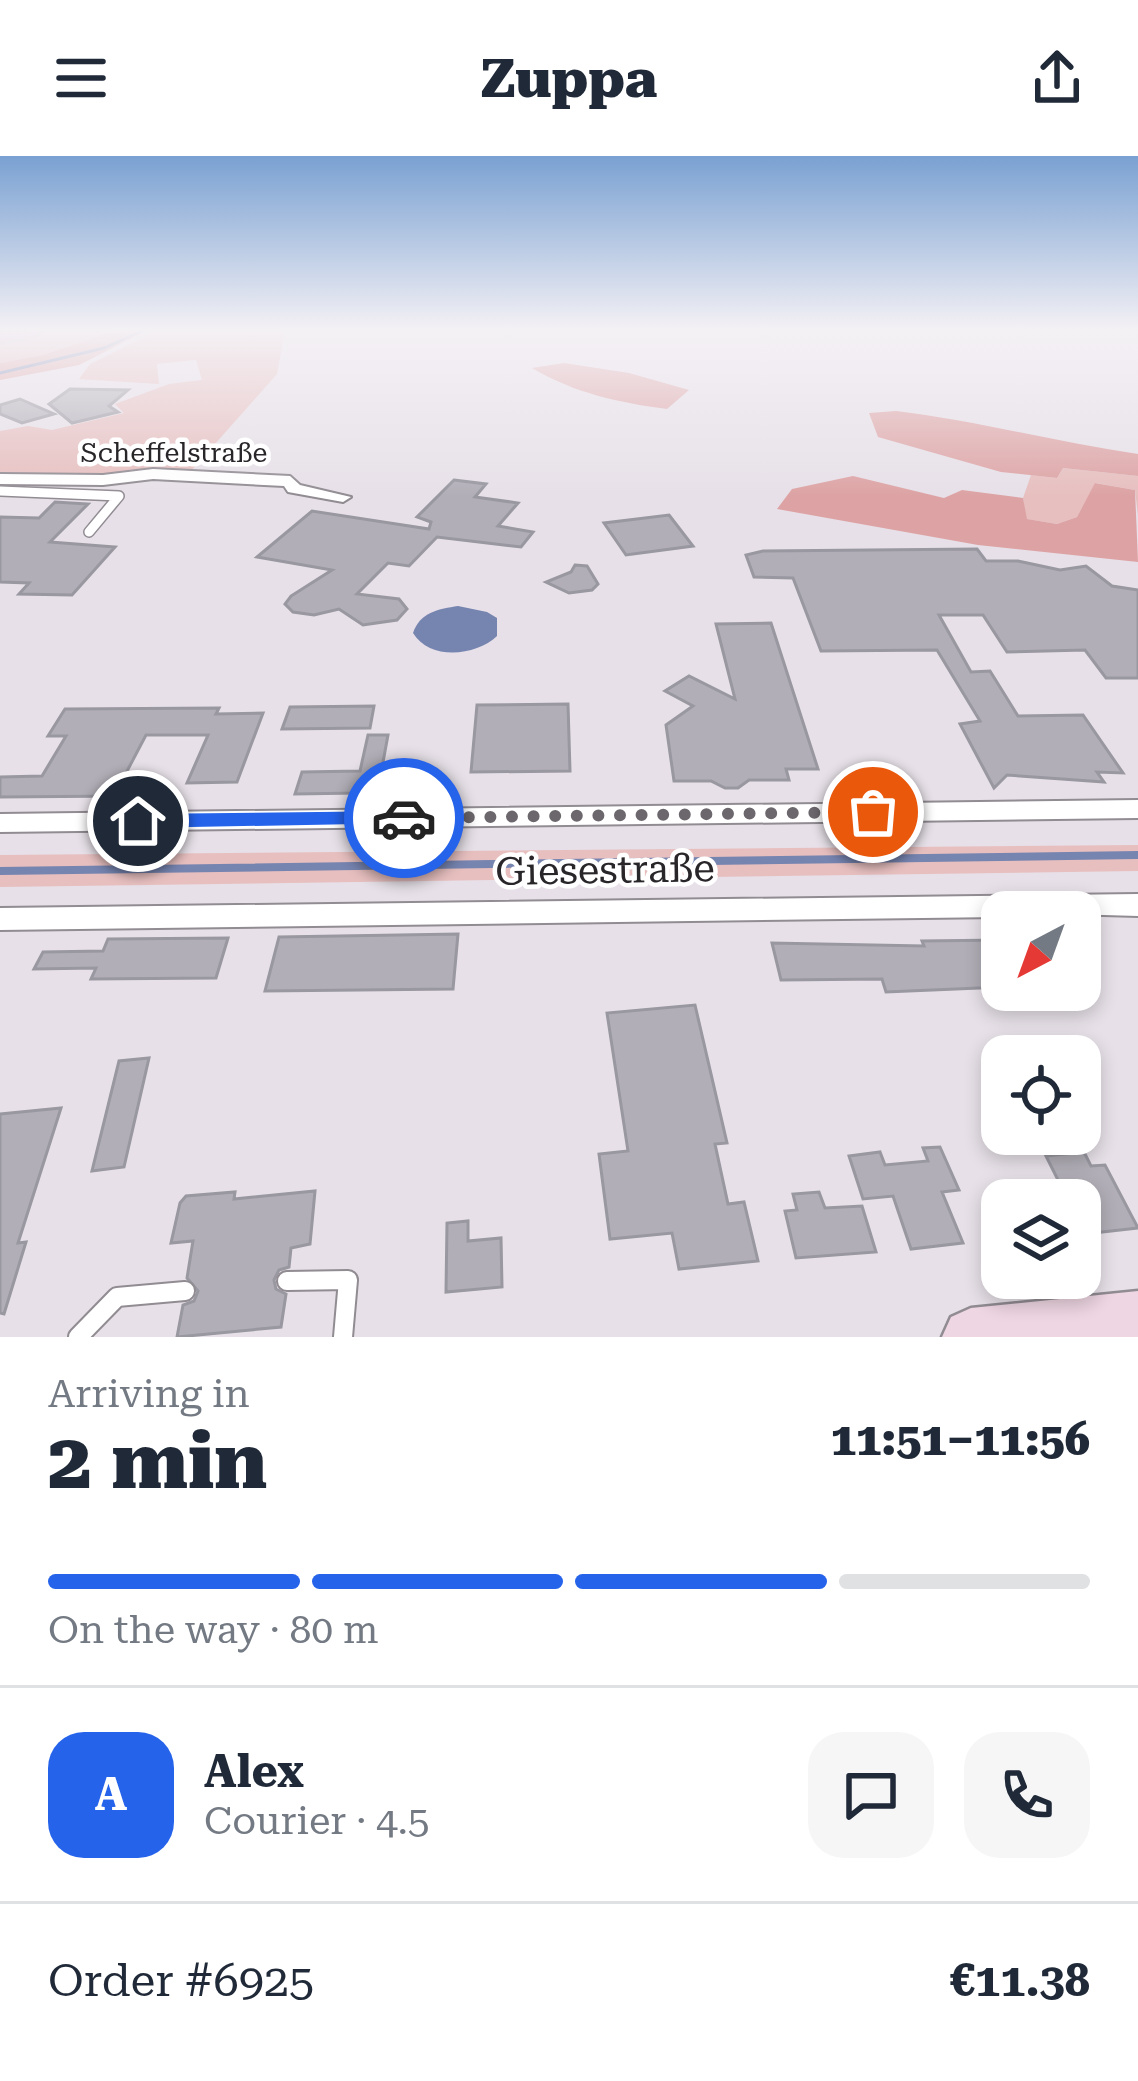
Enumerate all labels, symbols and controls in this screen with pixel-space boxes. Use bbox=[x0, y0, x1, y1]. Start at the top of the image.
icon: menu bbox=[48, 45, 114, 111]
icon: share bbox=[1024, 45, 1090, 111]
text: Zuppa bbox=[481, 47, 657, 110]
street label: Scheffelstraße bbox=[81, 437, 267, 469]
courier bbox=[344, 758, 464, 878]
pin bbox=[822, 761, 924, 863]
pin bbox=[87, 770, 189, 872]
icon: bag bbox=[840, 779, 906, 845]
icon: car bbox=[371, 785, 437, 851]
icon: home bbox=[105, 788, 171, 854]
street label: Giesestraße bbox=[495, 845, 715, 895]
north arrow bbox=[981, 891, 1101, 1011]
map controls bbox=[981, 891, 1101, 1299]
button: locate bbox=[981, 1035, 1101, 1155]
button: layers bbox=[981, 1179, 1101, 1299]
text: Arriving in bbox=[48, 1371, 250, 1417]
text: 11:51–11:56 bbox=[831, 1413, 1090, 1466]
text: 2 min bbox=[48, 1416, 267, 1507]
text: On the way · 80 m bbox=[48, 1607, 379, 1653]
button: chat bbox=[808, 1732, 934, 1858]
button: phone bbox=[964, 1732, 1090, 1858]
text: Alex bbox=[204, 1745, 304, 1798]
text: A bbox=[95, 1768, 127, 1821]
text: Courier · 4.5 bbox=[204, 1798, 430, 1844]
text: Order #6925 bbox=[48, 1954, 314, 2007]
text: €11.38 bbox=[950, 1954, 1090, 2007]

